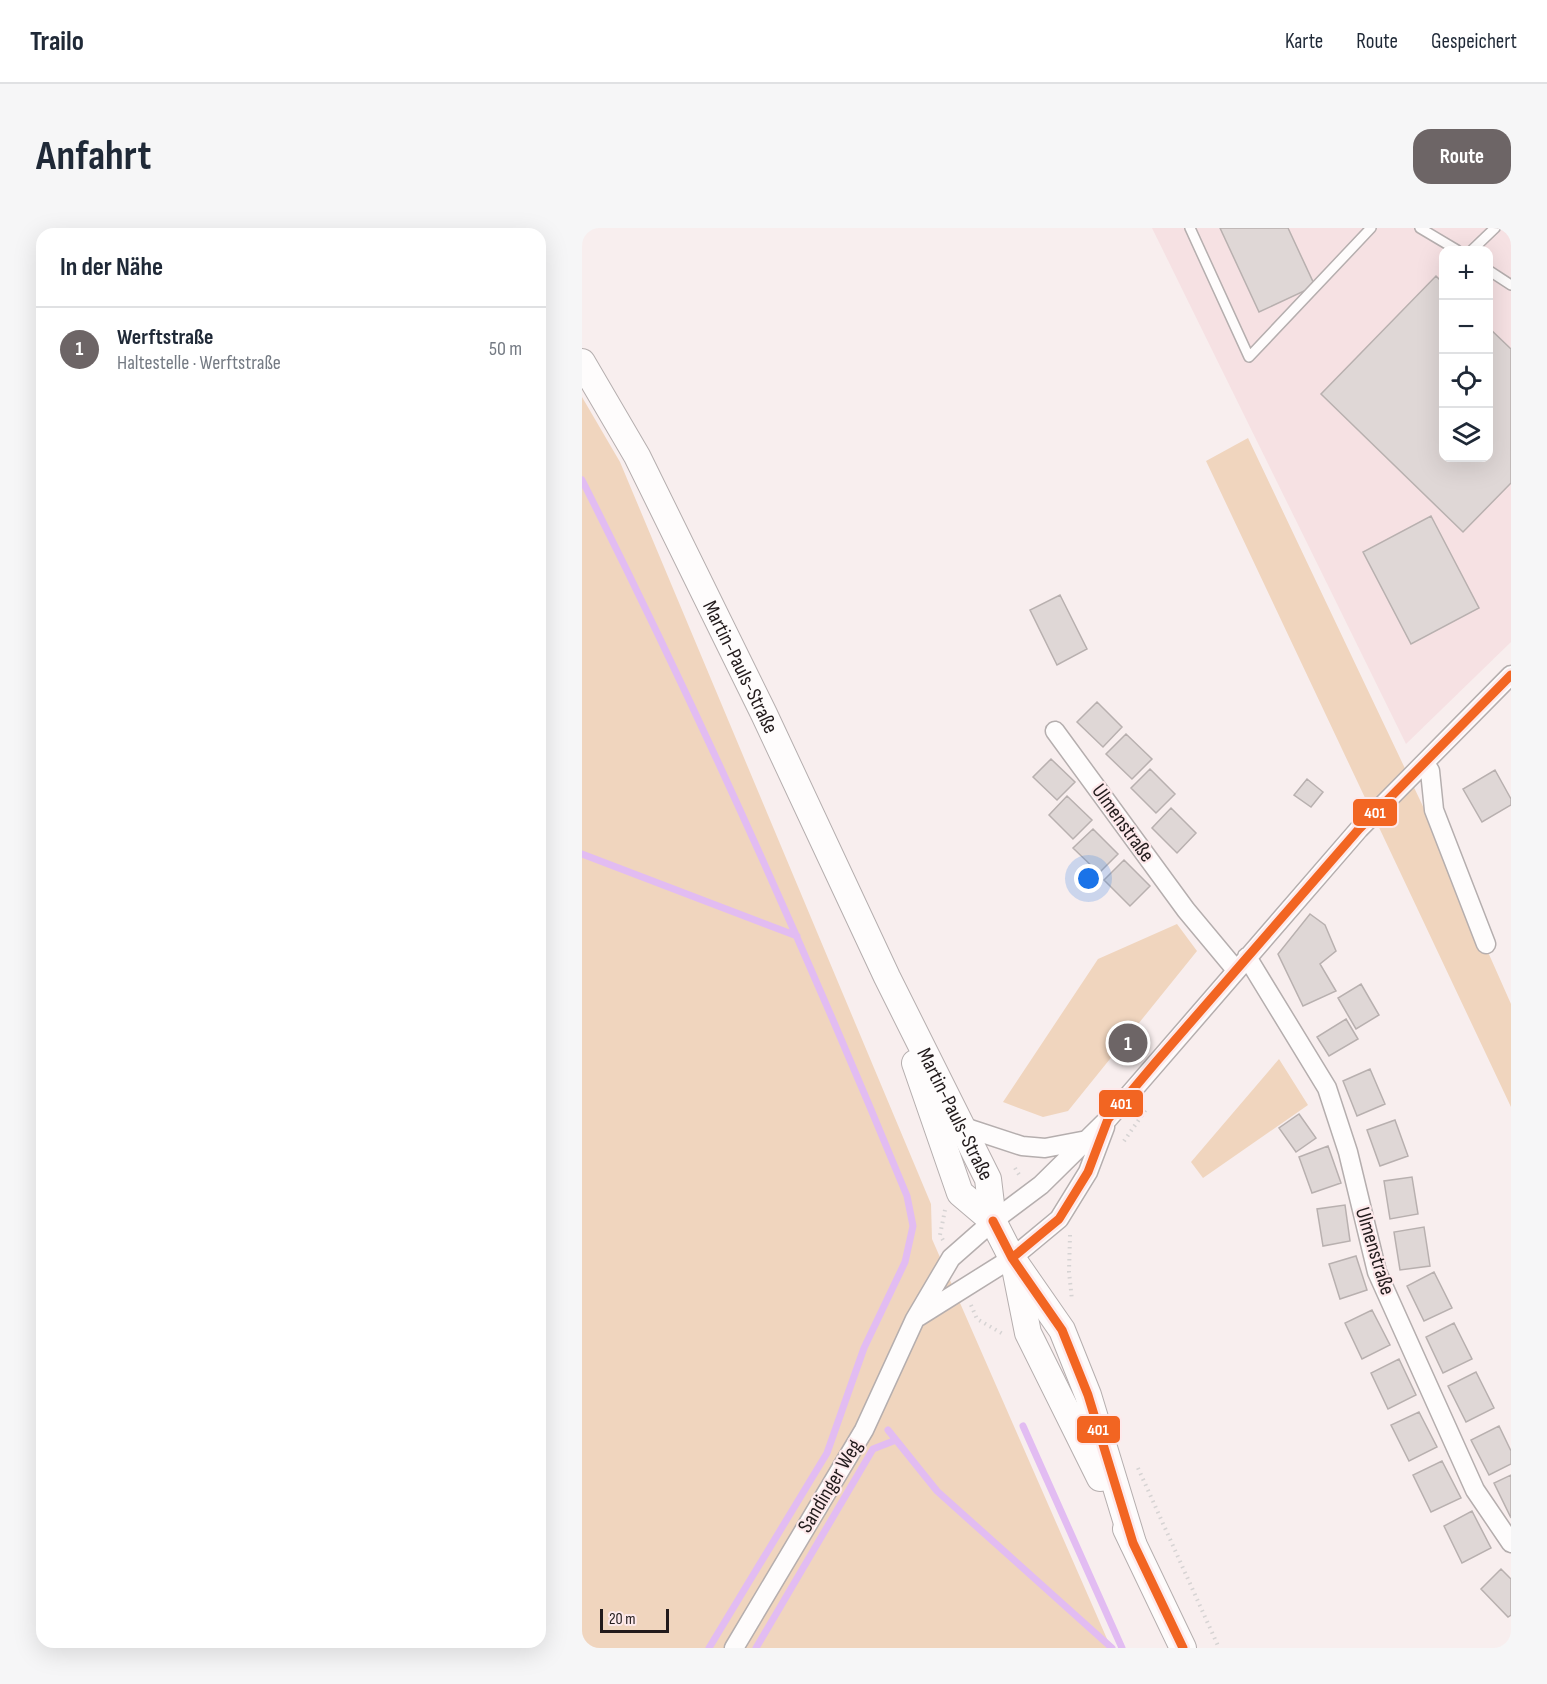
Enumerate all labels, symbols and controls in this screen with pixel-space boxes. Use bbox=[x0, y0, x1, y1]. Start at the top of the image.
text: Trailo bbox=[30, 25, 84, 58]
text: Karte bbox=[1285, 29, 1323, 54]
text: Route bbox=[1356, 29, 1398, 54]
text: Gespeichert bbox=[1431, 29, 1517, 54]
button: Route bbox=[1413, 129, 1511, 184]
text: Anfahrt bbox=[36, 131, 151, 182]
map controls bbox=[1439, 246, 1493, 462]
button: + bbox=[1439, 246, 1493, 300]
text: In der Nähe bbox=[60, 252, 163, 283]
button: − bbox=[1439, 300, 1493, 354]
text: Werftstraße bbox=[117, 324, 213, 351]
text: 1 bbox=[76, 337, 83, 361]
text: 50 m bbox=[489, 337, 522, 361]
text: Haltestelle · Werftstraße bbox=[117, 351, 281, 375]
button: locate bbox=[1439, 354, 1493, 408]
button: layers bbox=[1439, 408, 1493, 462]
street label: Martin-Pauls-Straße bbox=[698, 596, 784, 737]
street label: Ulmenstraße bbox=[1086, 779, 1160, 867]
line badge: 401 bbox=[1352, 798, 1398, 827]
text: 401 bbox=[1364, 804, 1386, 823]
your location bbox=[1074, 864, 1103, 893]
pin: 1 bbox=[1108, 1020, 1148, 1066]
street label: Martin-Pauls-Straße bbox=[912, 1044, 999, 1184]
line badge: 401 bbox=[1098, 1089, 1144, 1118]
text: 401 bbox=[1110, 1095, 1132, 1114]
street label: Ulmenstraße bbox=[1350, 1204, 1400, 1298]
line badge: 401 bbox=[1076, 1415, 1121, 1444]
text: 401 bbox=[1087, 1421, 1109, 1440]
street label: Sandinger Weg bbox=[793, 1435, 867, 1537]
scale bar bbox=[600, 1606, 669, 1634]
text: 20 m bbox=[609, 1610, 636, 1629]

